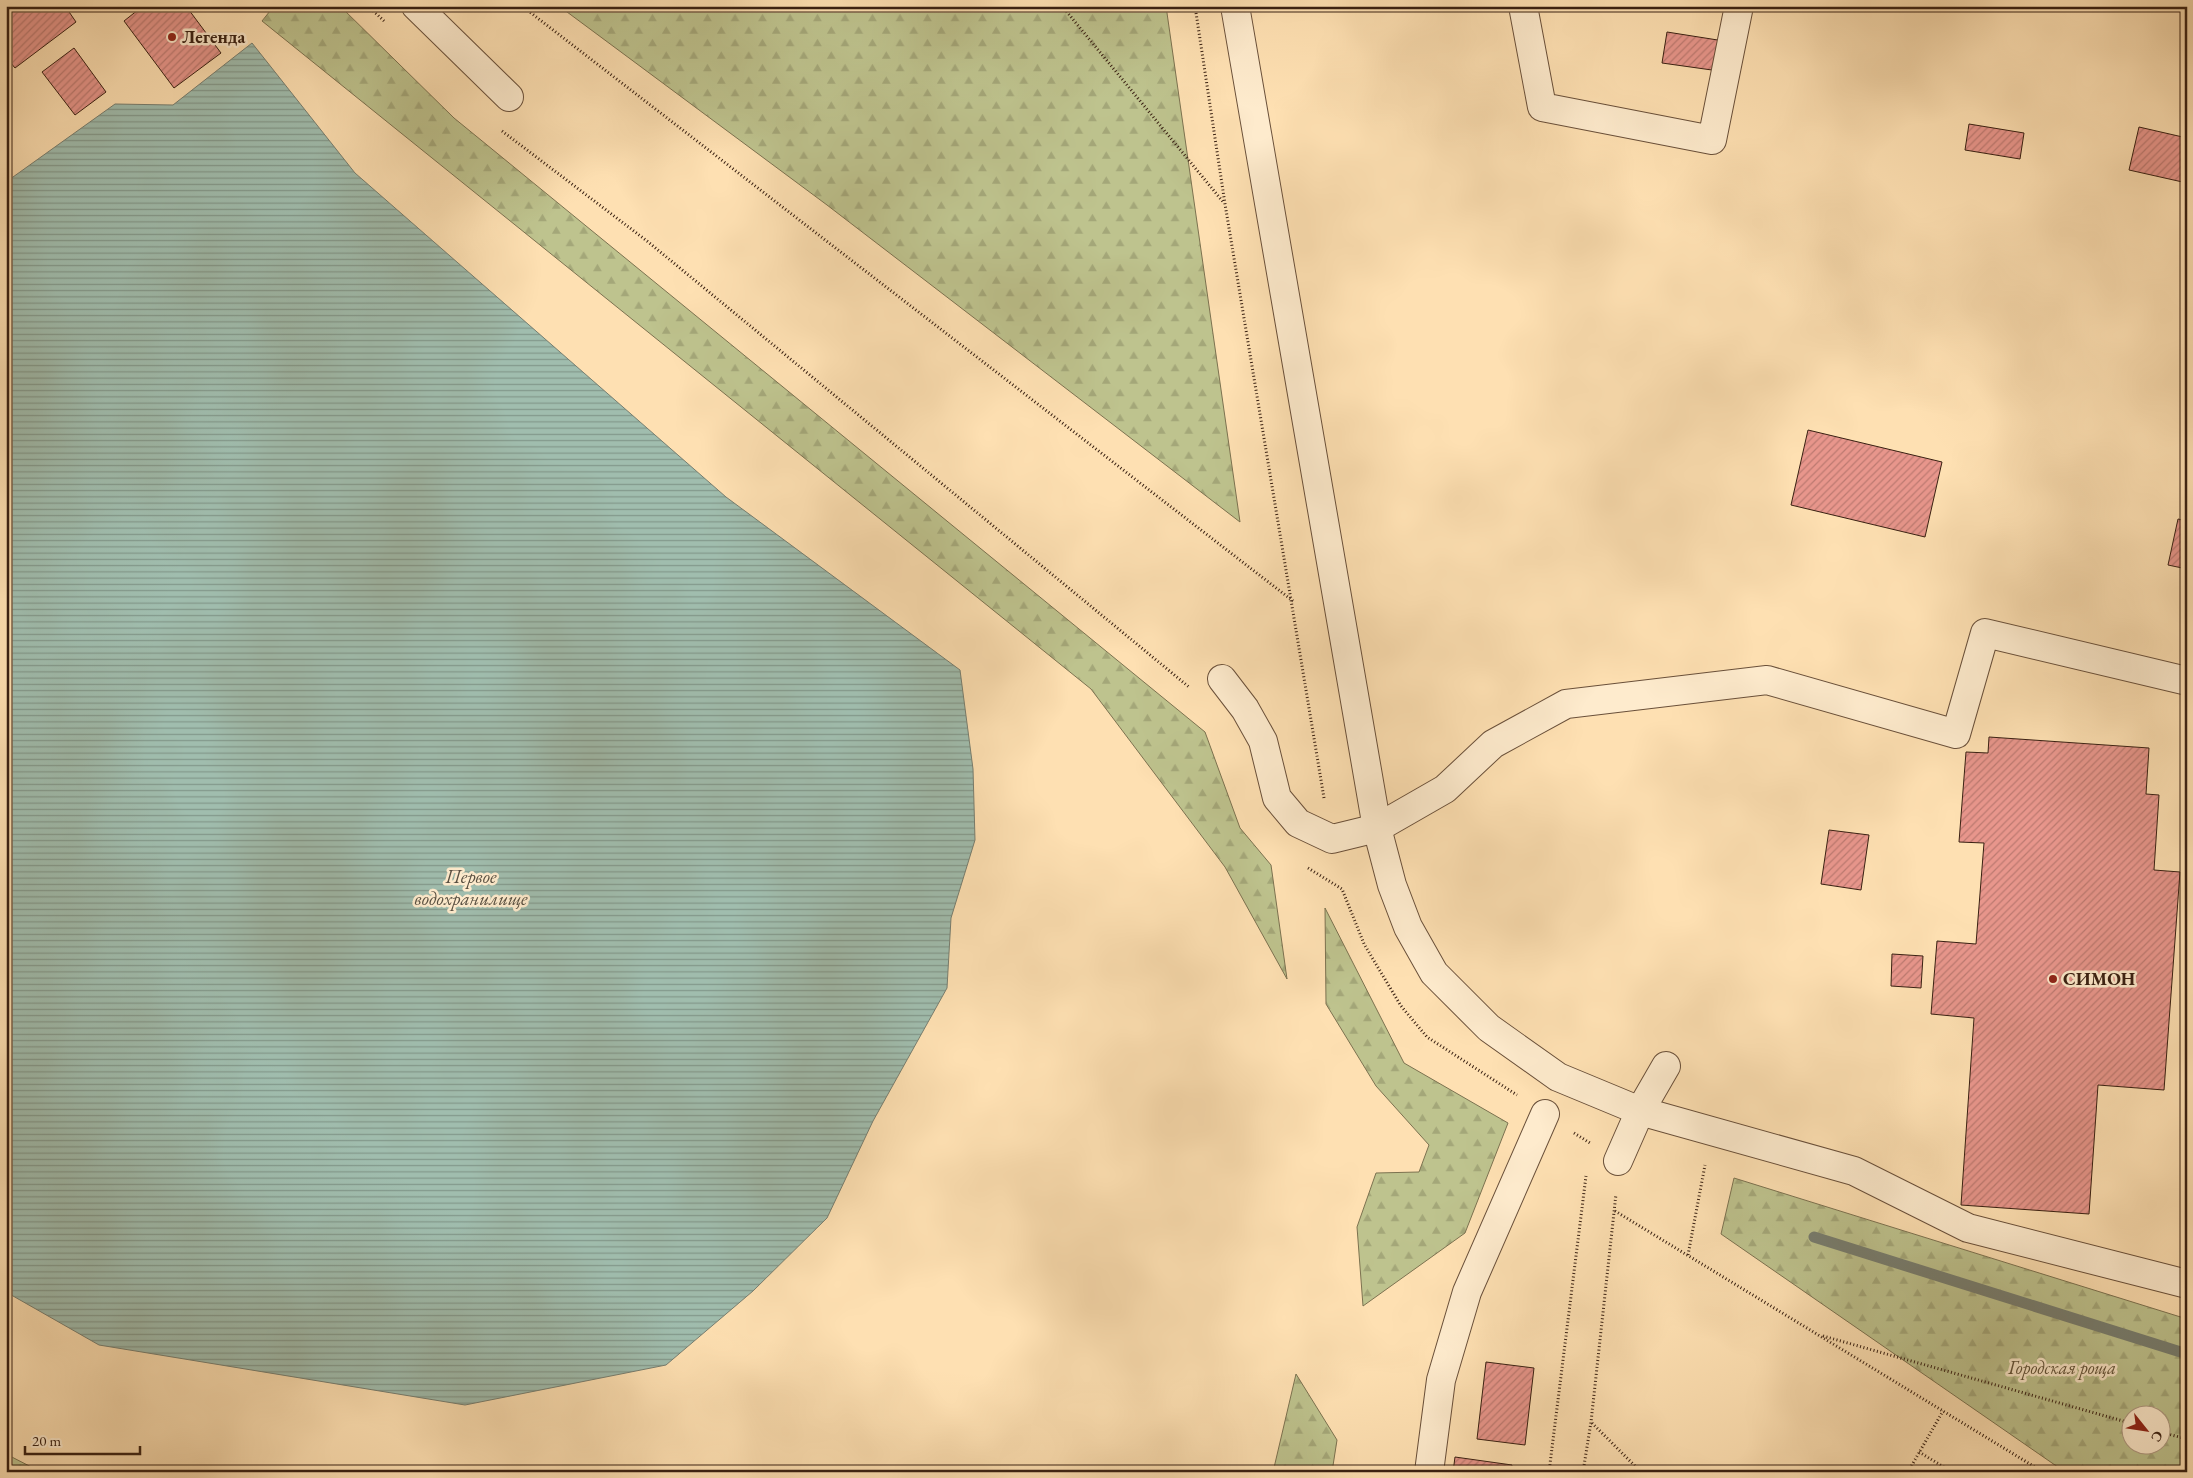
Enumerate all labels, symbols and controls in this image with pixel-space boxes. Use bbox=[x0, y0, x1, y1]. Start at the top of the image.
place label: Легенда bbox=[182, 25, 245, 48]
marker: Легенда bbox=[166, 31, 178, 43]
water label: Первое водохранилище bbox=[414, 864, 528, 911]
place label: СИМОН bbox=[2063, 967, 2136, 990]
marker: СИМОН bbox=[2047, 973, 2059, 985]
park label: Городская роща bbox=[2007, 1356, 2116, 1380]
north arrow bbox=[2120, 1406, 2170, 1456]
scale bar bbox=[25, 1423, 140, 1455]
text: С bbox=[2147, 1428, 2168, 1445]
text: 20 m bbox=[32, 1431, 61, 1450]

